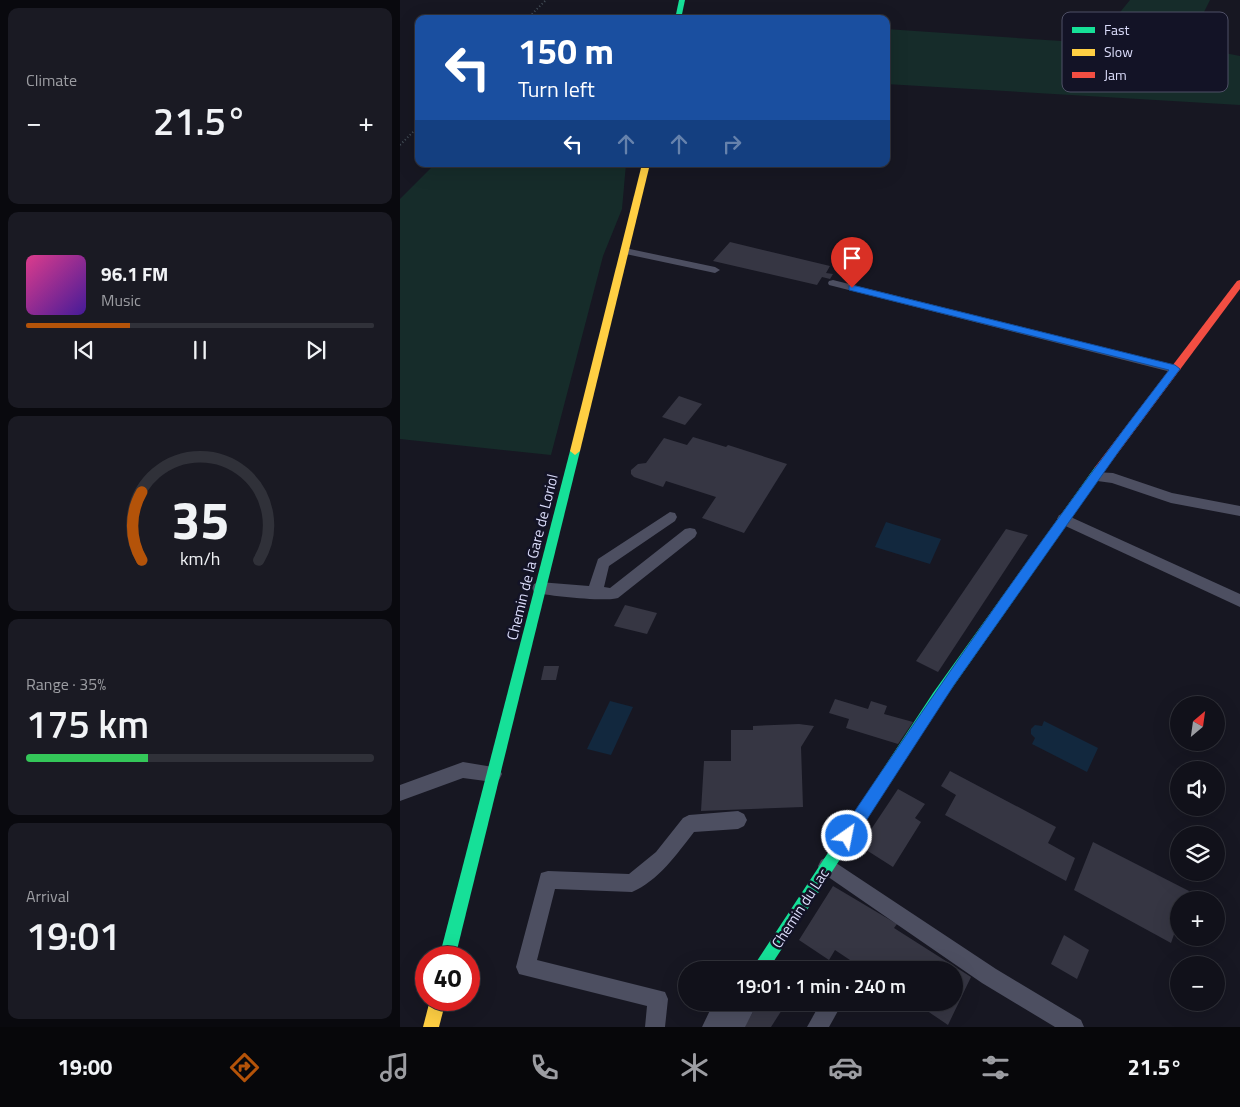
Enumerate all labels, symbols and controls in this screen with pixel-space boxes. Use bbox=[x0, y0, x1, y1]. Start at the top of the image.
legend bbox=[1062, 12, 1228, 92]
text: Fast bbox=[1104, 19, 1129, 40]
text: 150 m bbox=[518, 24, 614, 78]
icon: left bbox=[435, 35, 500, 100]
text: Slow bbox=[1104, 41, 1133, 62]
text: Jam bbox=[1104, 64, 1127, 85]
text: Climate bbox=[26, 68, 77, 92]
text: Turn left bbox=[518, 72, 595, 106]
text: 21.5° bbox=[153, 92, 247, 150]
text: − bbox=[26, 100, 42, 143]
text: + bbox=[358, 100, 374, 143]
icon: left bbox=[559, 130, 587, 158]
icon: ahead bbox=[612, 130, 640, 158]
icon: ahead bbox=[665, 130, 693, 158]
icon: right bbox=[718, 130, 746, 158]
pin bbox=[831, 237, 873, 288]
icon: arrive bbox=[838, 244, 866, 272]
text: 96.1 FM bbox=[101, 259, 168, 288]
text: Music bbox=[101, 288, 141, 312]
icon: previous bbox=[70, 336, 98, 364]
icon: pause bbox=[186, 336, 214, 364]
icon: next bbox=[302, 336, 330, 364]
street label: Chemin de la Gare de Loriol bbox=[500, 472, 564, 642]
text: 35 bbox=[171, 480, 229, 559]
text: km/h bbox=[180, 545, 220, 572]
text: Range · 35% bbox=[26, 672, 106, 696]
text: 175 km bbox=[26, 695, 149, 753]
north arrow bbox=[1170, 696, 1225, 751]
map controls bbox=[1170, 696, 1225, 1011]
button: sound bbox=[1170, 761, 1225, 816]
position arrow bbox=[820, 809, 872, 861]
button: layers bbox=[1170, 826, 1225, 881]
street label: Chemin du Lac bbox=[765, 863, 835, 953]
text: Arrival bbox=[26, 884, 69, 908]
button: + bbox=[1170, 891, 1225, 946]
text: 19:01 bbox=[26, 907, 120, 965]
speed limit sign: 40 bbox=[415, 946, 480, 1011]
button: − bbox=[1170, 956, 1225, 1011]
text: 19:01 · 1 min · 240 m bbox=[735, 971, 906, 1000]
text: 19:00 bbox=[58, 1050, 112, 1084]
icon: directions bbox=[227, 1050, 262, 1085]
icon: music bbox=[377, 1050, 412, 1085]
icon: phone bbox=[527, 1050, 562, 1085]
icon: climate bbox=[677, 1050, 712, 1085]
icon: car bbox=[828, 1050, 863, 1085]
icon: filters bbox=[978, 1050, 1013, 1085]
text: 21.5° bbox=[1128, 1050, 1182, 1084]

